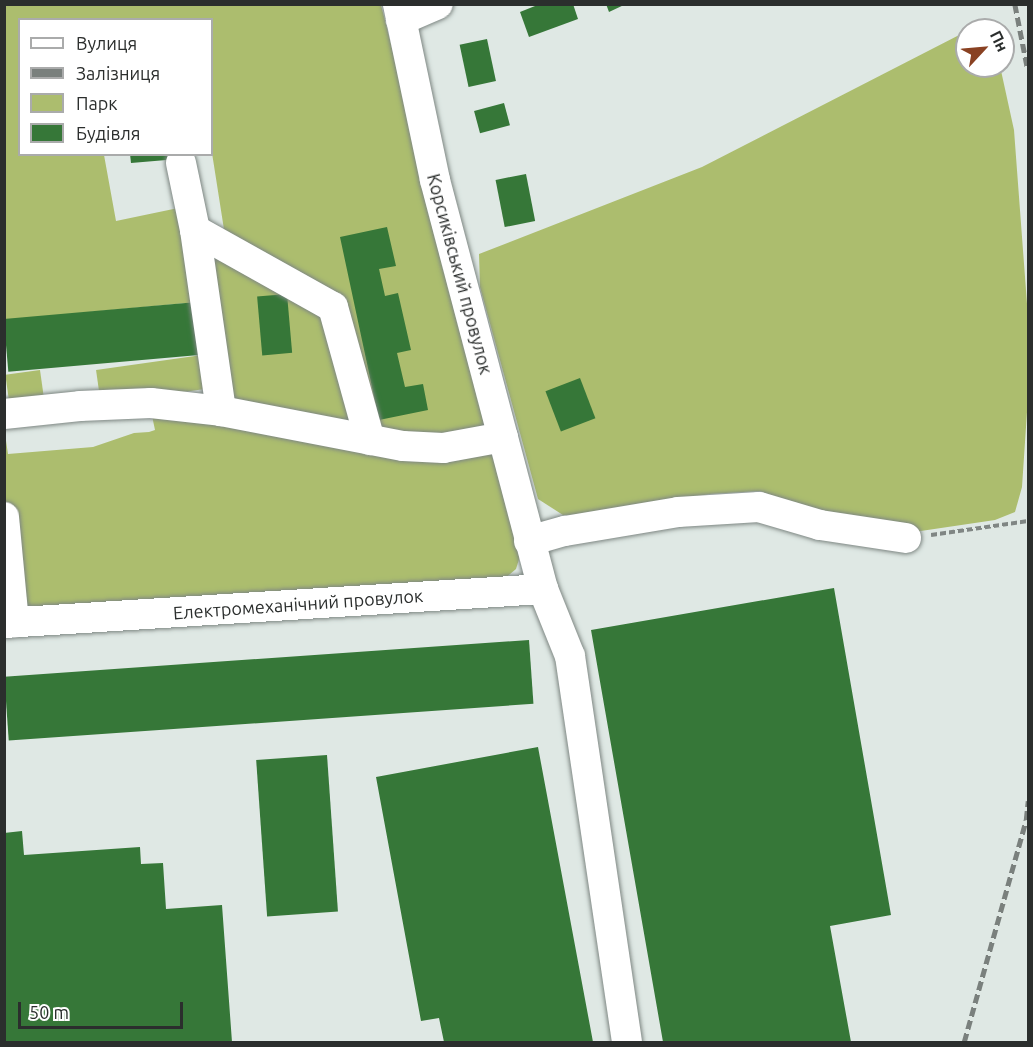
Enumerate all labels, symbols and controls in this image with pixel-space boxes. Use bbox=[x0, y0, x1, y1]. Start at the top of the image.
legend bbox=[18, 18, 213, 156]
north arrow bbox=[955, 18, 1015, 78]
text: Пн bbox=[987, 28, 1012, 54]
text: Вулиця bbox=[76, 33, 137, 53]
text: Залізниця bbox=[76, 63, 160, 83]
text: Парк bbox=[76, 93, 117, 113]
text: Будівля bbox=[76, 123, 141, 143]
street label: Корсиківський провулок bbox=[423, 171, 497, 377]
street label: Електромеханічний провулок bbox=[172, 584, 424, 624]
scale bar bbox=[21, 990, 186, 1028]
text: 50 m bbox=[29, 1002, 69, 1022]

